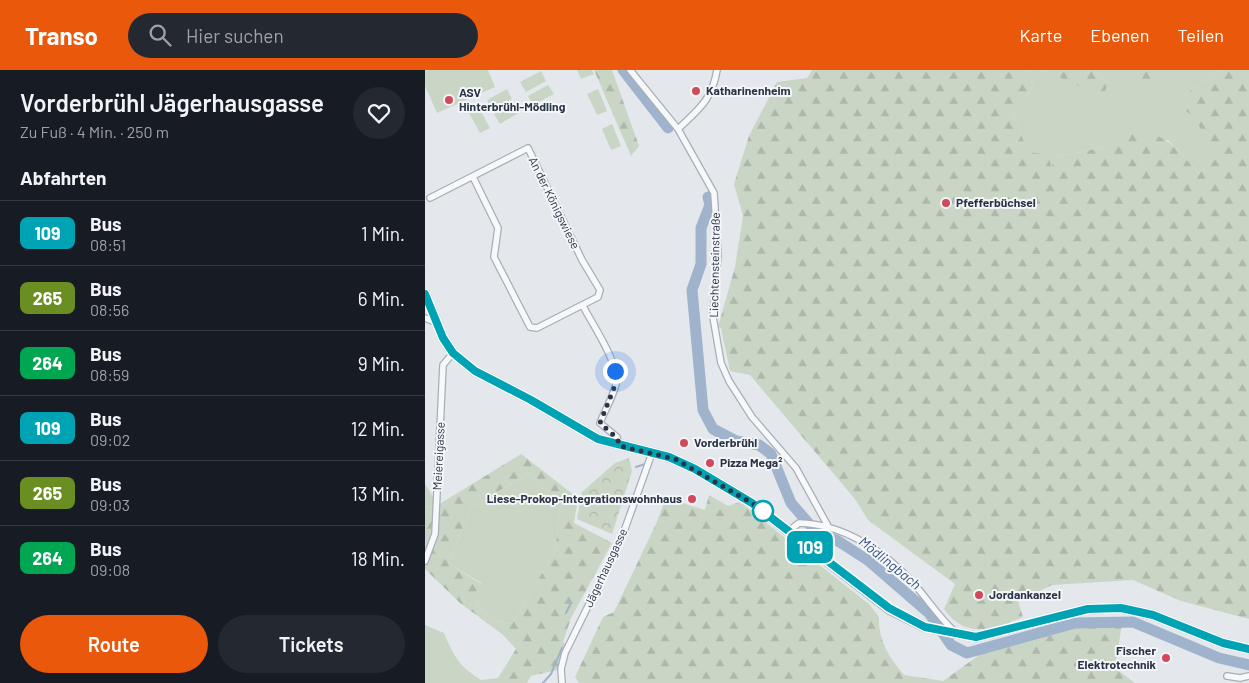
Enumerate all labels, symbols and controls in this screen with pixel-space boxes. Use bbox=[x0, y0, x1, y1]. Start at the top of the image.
search box bbox=[128, 13, 478, 58]
text: Transo bbox=[25, 21, 98, 50]
icon: search bbox=[146, 21, 174, 49]
text: Hier suchen bbox=[186, 24, 284, 47]
text: Karte bbox=[1019, 24, 1062, 46]
text: Ebenen bbox=[1090, 24, 1149, 46]
text: Teilen bbox=[1177, 24, 1224, 46]
place label: Katharinenheim bbox=[706, 83, 791, 97]
place label: ASV Hinterbrühl-Mödling bbox=[459, 85, 566, 113]
marker: Katharinenheim bbox=[690, 85, 702, 97]
button: heart bbox=[353, 87, 405, 139]
text: Vorderbrühl Jägerhausgasse bbox=[20, 88, 324, 117]
marker: ASV Hinterbrühl-Mödling bbox=[443, 94, 455, 106]
text: Zu Fuß · 4 Min. · 250 m bbox=[20, 122, 169, 141]
street label: An der Königswiese bbox=[526, 154, 583, 251]
text: Abfahrten bbox=[20, 166, 106, 189]
place label: Pfefferbüchsel bbox=[956, 195, 1036, 209]
marker: Pfefferbüchsel bbox=[940, 197, 952, 209]
text: Bus bbox=[90, 212, 122, 235]
street label: Liechtensteinstraße bbox=[706, 212, 722, 318]
text: 109 bbox=[34, 222, 61, 244]
text: 1 Min. bbox=[361, 222, 405, 245]
text: 08:51 bbox=[90, 235, 126, 254]
text: Bus bbox=[90, 277, 122, 300]
text: 265 bbox=[33, 287, 62, 309]
text: 6 Min. bbox=[358, 287, 405, 310]
text: 08:56 bbox=[90, 300, 129, 319]
text: Bus bbox=[90, 342, 122, 365]
text: 264 bbox=[32, 352, 63, 374]
text: 9 Min. bbox=[358, 352, 405, 375]
your location bbox=[603, 359, 628, 384]
text: 08:59 bbox=[90, 365, 129, 384]
text: Bus bbox=[90, 407, 122, 430]
text: 109 bbox=[34, 417, 61, 439]
text: 12 Min. bbox=[351, 417, 405, 440]
street label: Meiereigasse bbox=[429, 421, 447, 491]
text: 09:02 bbox=[90, 430, 130, 449]
place label: Vorderbrühl bbox=[694, 435, 757, 449]
marker: Vorderbrühl bbox=[678, 437, 690, 449]
place label: Pizza Mega² bbox=[720, 455, 782, 469]
marker: Pizza Mega² bbox=[704, 457, 716, 469]
text: Bus bbox=[90, 472, 122, 495]
text: 265 bbox=[33, 482, 62, 504]
text: 13 Min. bbox=[351, 482, 405, 505]
place label: Liese-Prokop-Integrationswohnhaus bbox=[487, 491, 682, 505]
marker: Liese-Prokop-Integrationswohnhaus bbox=[686, 493, 698, 505]
text: 09:03 bbox=[90, 495, 130, 514]
unlabelled marker bbox=[752, 500, 774, 522]
street label: Jägerhausgasse bbox=[581, 526, 629, 609]
line badge: 109 bbox=[781, 531, 839, 563]
water label: Mödlingbach bbox=[856, 532, 925, 593]
text: 109 bbox=[797, 536, 823, 558]
text: Bus bbox=[90, 537, 122, 560]
text: 264 bbox=[32, 547, 63, 569]
text: 18 Min. bbox=[351, 547, 405, 570]
text: 09:08 bbox=[90, 560, 130, 579]
place label: Jordankanzel bbox=[989, 587, 1061, 601]
marker: Jordankanzel bbox=[973, 589, 985, 601]
button: Route bbox=[20, 615, 208, 673]
button: Tickets bbox=[218, 615, 405, 673]
place label: Fischer Elektrotechnik bbox=[1078, 643, 1157, 671]
marker: Fischer Elektrotechnik bbox=[1160, 652, 1172, 664]

